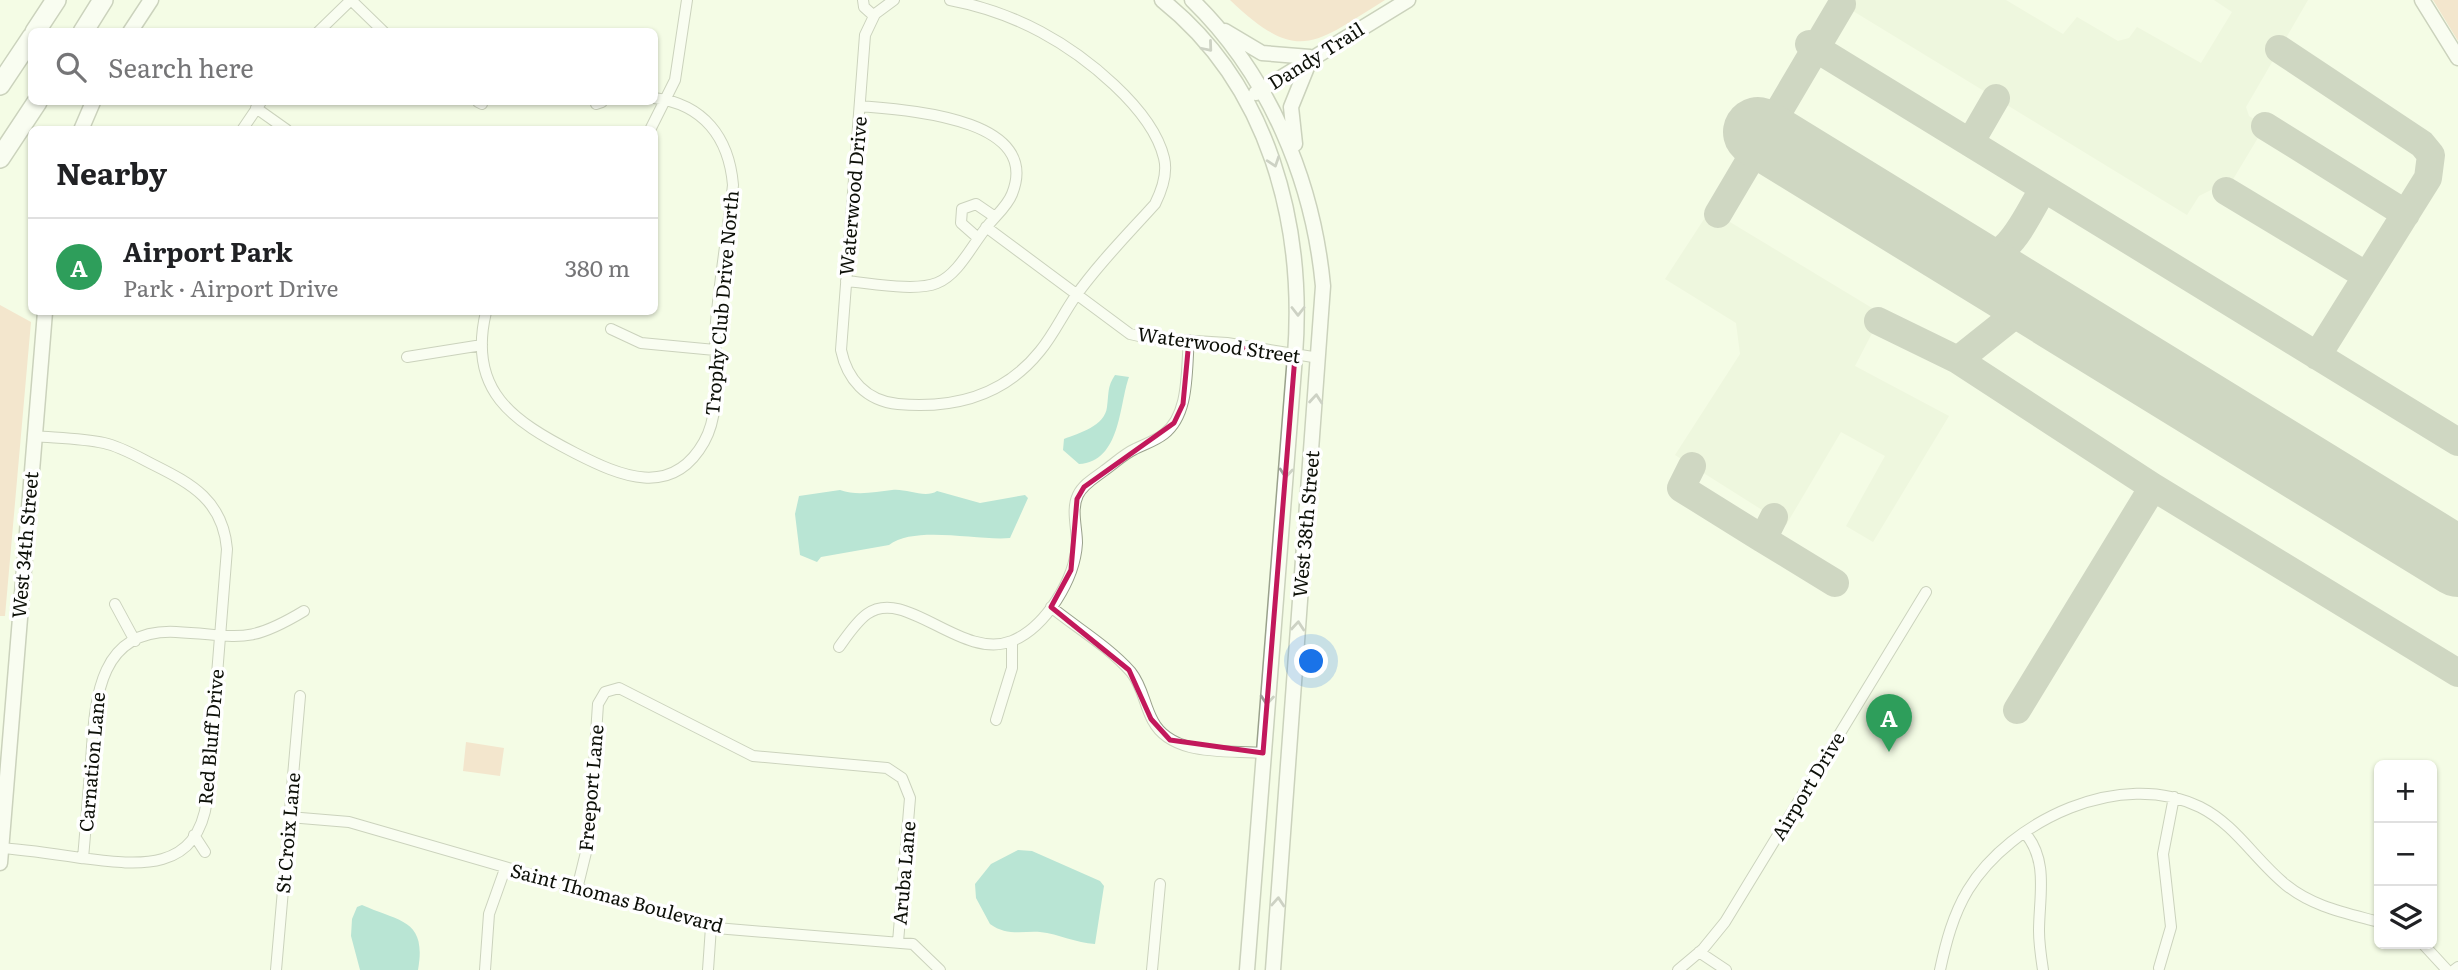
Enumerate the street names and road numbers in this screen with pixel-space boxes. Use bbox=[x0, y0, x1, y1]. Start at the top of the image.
street label: Dandy Trail bbox=[1262, 15, 1369, 96]
street label: Waterwood Drive bbox=[831, 115, 873, 277]
street label: Trophy Club Drive North bbox=[697, 189, 745, 417]
street label: Waterwood Street bbox=[1136, 319, 1303, 369]
street label: West 38th Street bbox=[1285, 449, 1325, 599]
street label: West 34th Street bbox=[4, 470, 44, 620]
street label: Red Bluff Drive bbox=[190, 668, 230, 806]
street label: Carnation Lane bbox=[71, 691, 111, 833]
street label: Freeport Lane bbox=[571, 723, 610, 853]
street label: Airport Drive bbox=[1764, 726, 1851, 845]
street label: St Croix Lane bbox=[268, 771, 306, 895]
street label: Aruba Lane bbox=[885, 820, 922, 926]
street label: Saint Thomas Boulevard bbox=[508, 855, 727, 939]

